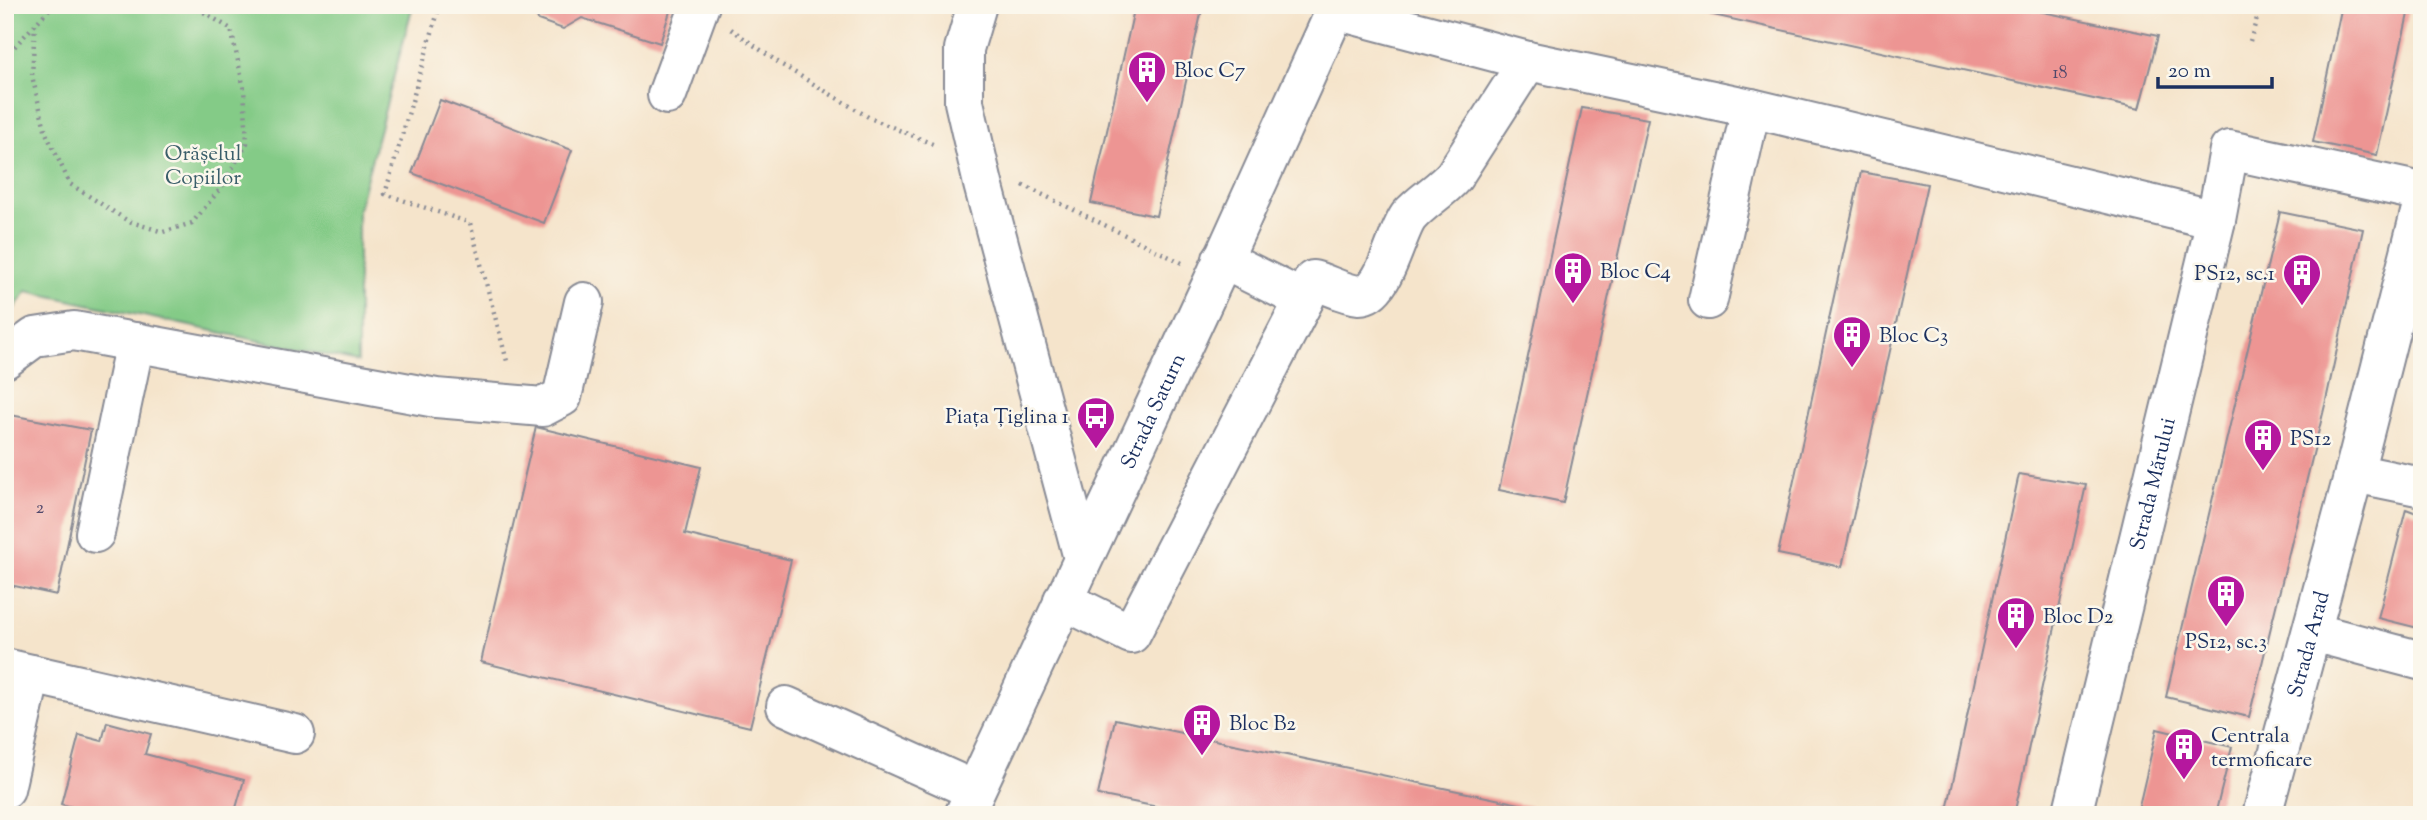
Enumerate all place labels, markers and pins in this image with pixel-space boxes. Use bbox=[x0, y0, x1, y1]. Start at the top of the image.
building icon: Bloc C7 bbox=[1126, 49, 1168, 104]
place label: Bloc C7 bbox=[1174, 57, 1246, 87]
building icon: Bloc C4 bbox=[1552, 250, 1594, 305]
building icon: PS12, sc.1 bbox=[2281, 252, 2323, 307]
place label: Bloc C4 bbox=[1600, 258, 1671, 288]
place label: PS12, sc.1 bbox=[2194, 260, 2275, 290]
building icon: Bloc C3 bbox=[1831, 314, 1873, 369]
place label: Bloc C3 bbox=[1879, 322, 1948, 352]
bus stop icon: Piața Țiglina 1 bbox=[1075, 395, 1117, 450]
place label: Piața Țiglina 1 bbox=[945, 403, 1069, 433]
building icon: PS12 bbox=[2242, 417, 2284, 472]
place label: PS12 bbox=[2290, 425, 2331, 455]
building icon: PS12, sc.3 bbox=[2205, 573, 2247, 628]
building icon: Bloc D2 bbox=[1995, 595, 2037, 650]
place label: Bloc D2 bbox=[2043, 603, 2114, 633]
place label: PS12, sc.3 bbox=[2185, 628, 2267, 658]
building icon: Bloc B2 bbox=[1181, 702, 1223, 757]
place label: Bloc B2 bbox=[1229, 710, 1296, 740]
place label: Centrala termoficare bbox=[2211, 722, 2312, 776]
building icon: Centrala termoficare bbox=[2163, 726, 2205, 781]

